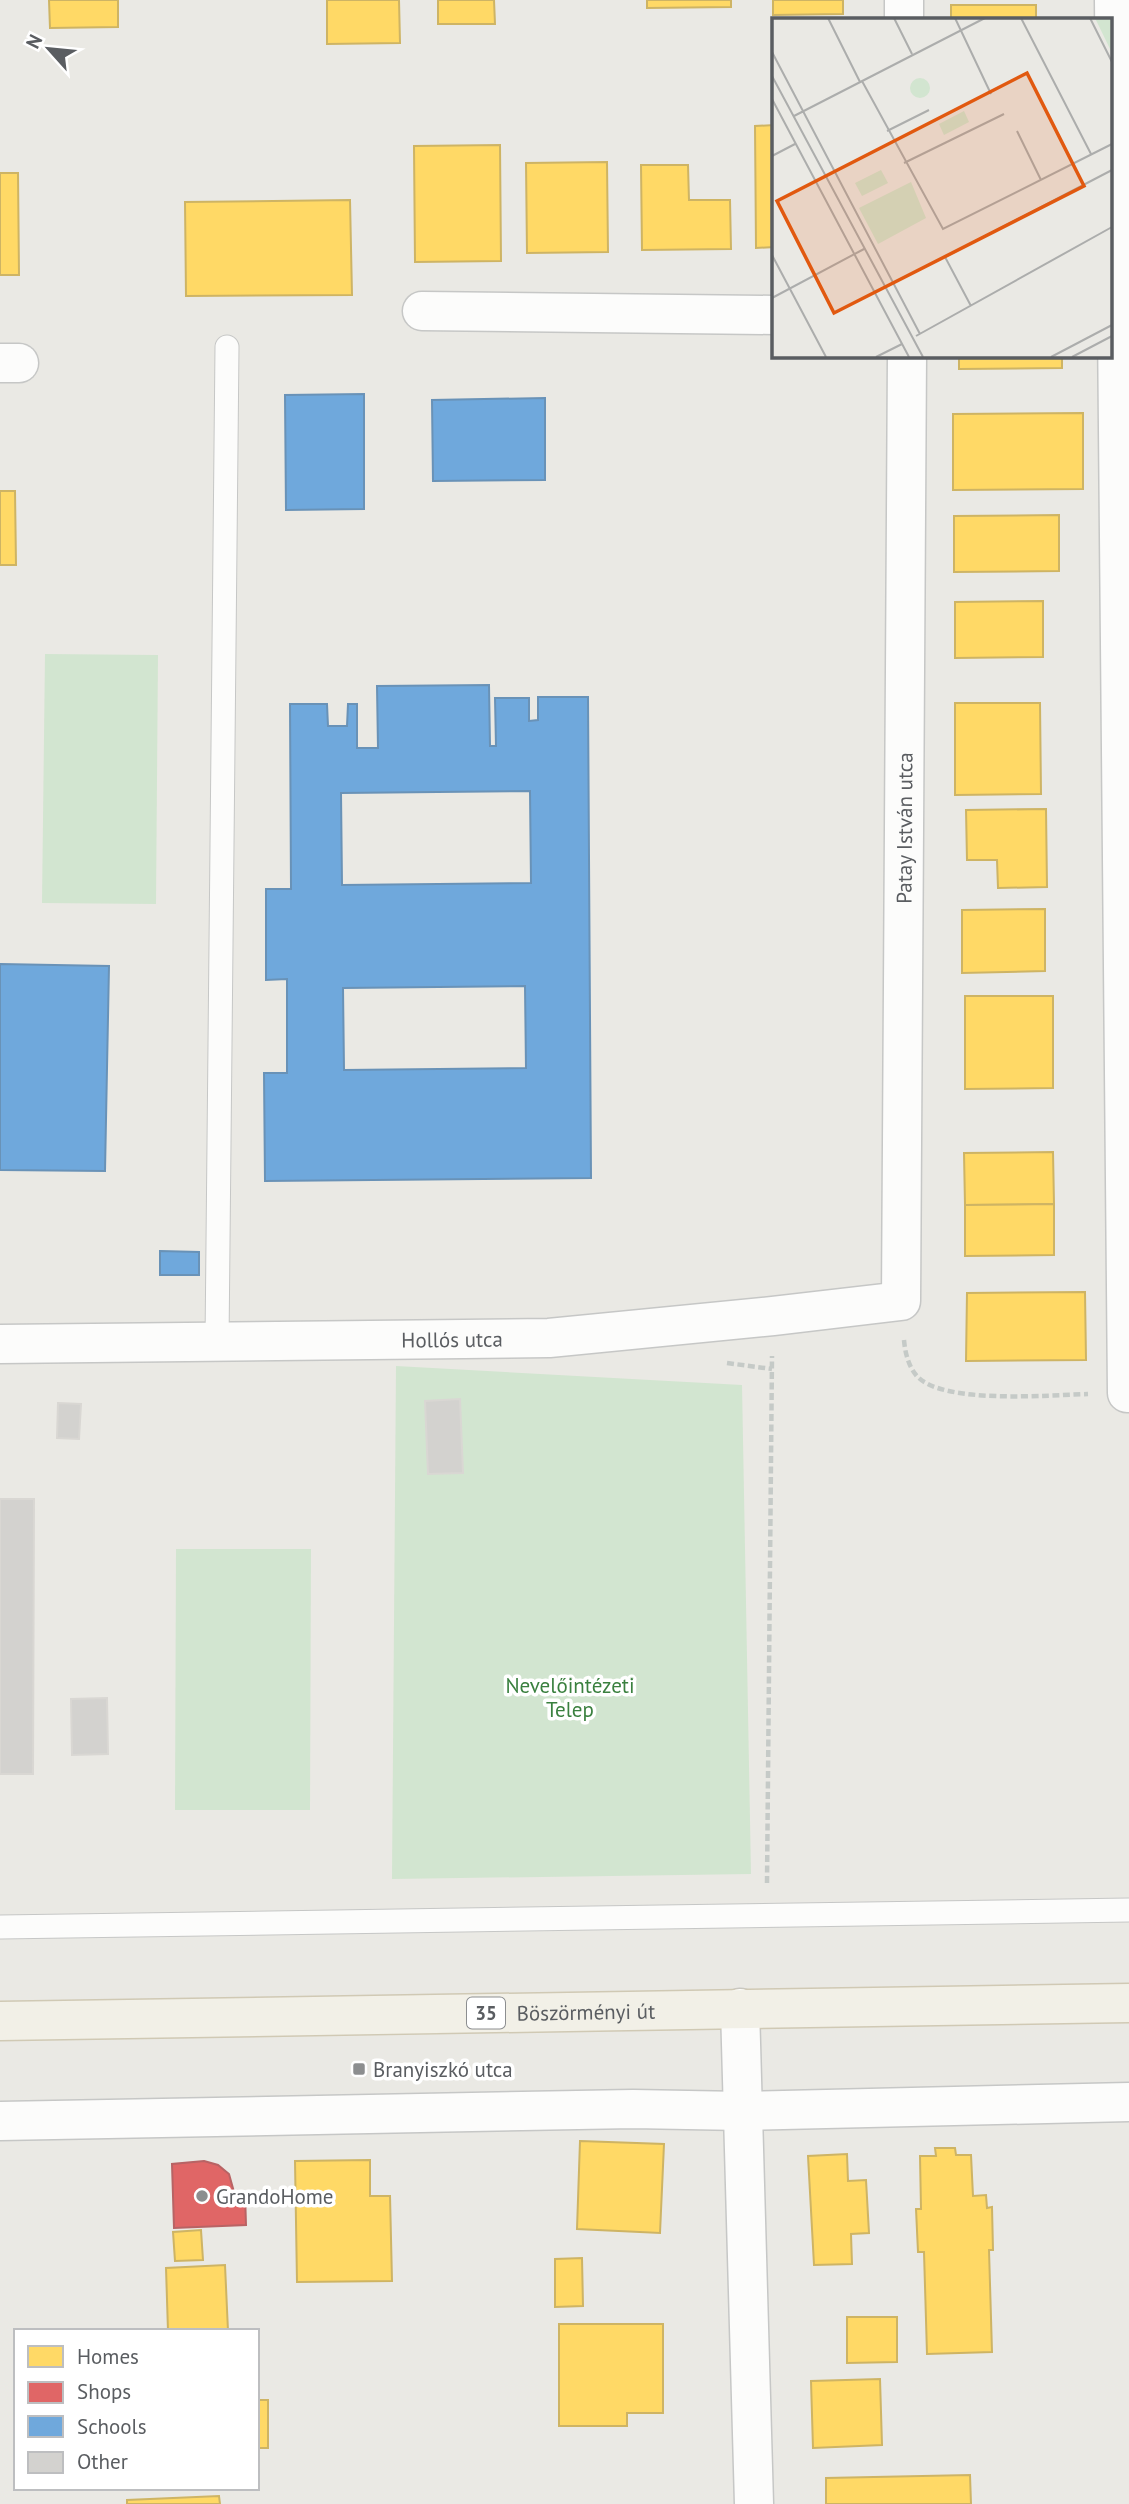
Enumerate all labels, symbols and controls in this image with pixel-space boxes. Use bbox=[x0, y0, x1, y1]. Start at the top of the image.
north arrow bbox=[14, 14, 84, 84]
inset map bbox=[772, 18, 1112, 357]
text: N bbox=[20, 30, 47, 52]
street label: Patay István utca bbox=[890, 752, 918, 904]
street label: Hollós utca bbox=[401, 1325, 503, 1353]
park label: Nevelőintézeti Telep bbox=[505, 1672, 635, 1723]
road number: 35 bbox=[467, 1997, 505, 2028]
street label: Böszörményi út bbox=[516, 1997, 655, 2026]
place label: Branyiszkó utca bbox=[373, 2056, 513, 2083]
marker: Branyiszkó utca bbox=[351, 2061, 367, 2077]
place label: GrandoHome bbox=[216, 2183, 334, 2210]
marker: GrandoHome bbox=[194, 2188, 210, 2204]
legend bbox=[14, 2329, 259, 2490]
text: Homes bbox=[77, 2343, 139, 2370]
text: Shops bbox=[77, 2378, 131, 2405]
text: Schools bbox=[77, 2413, 147, 2440]
text: Other bbox=[77, 2448, 128, 2475]

